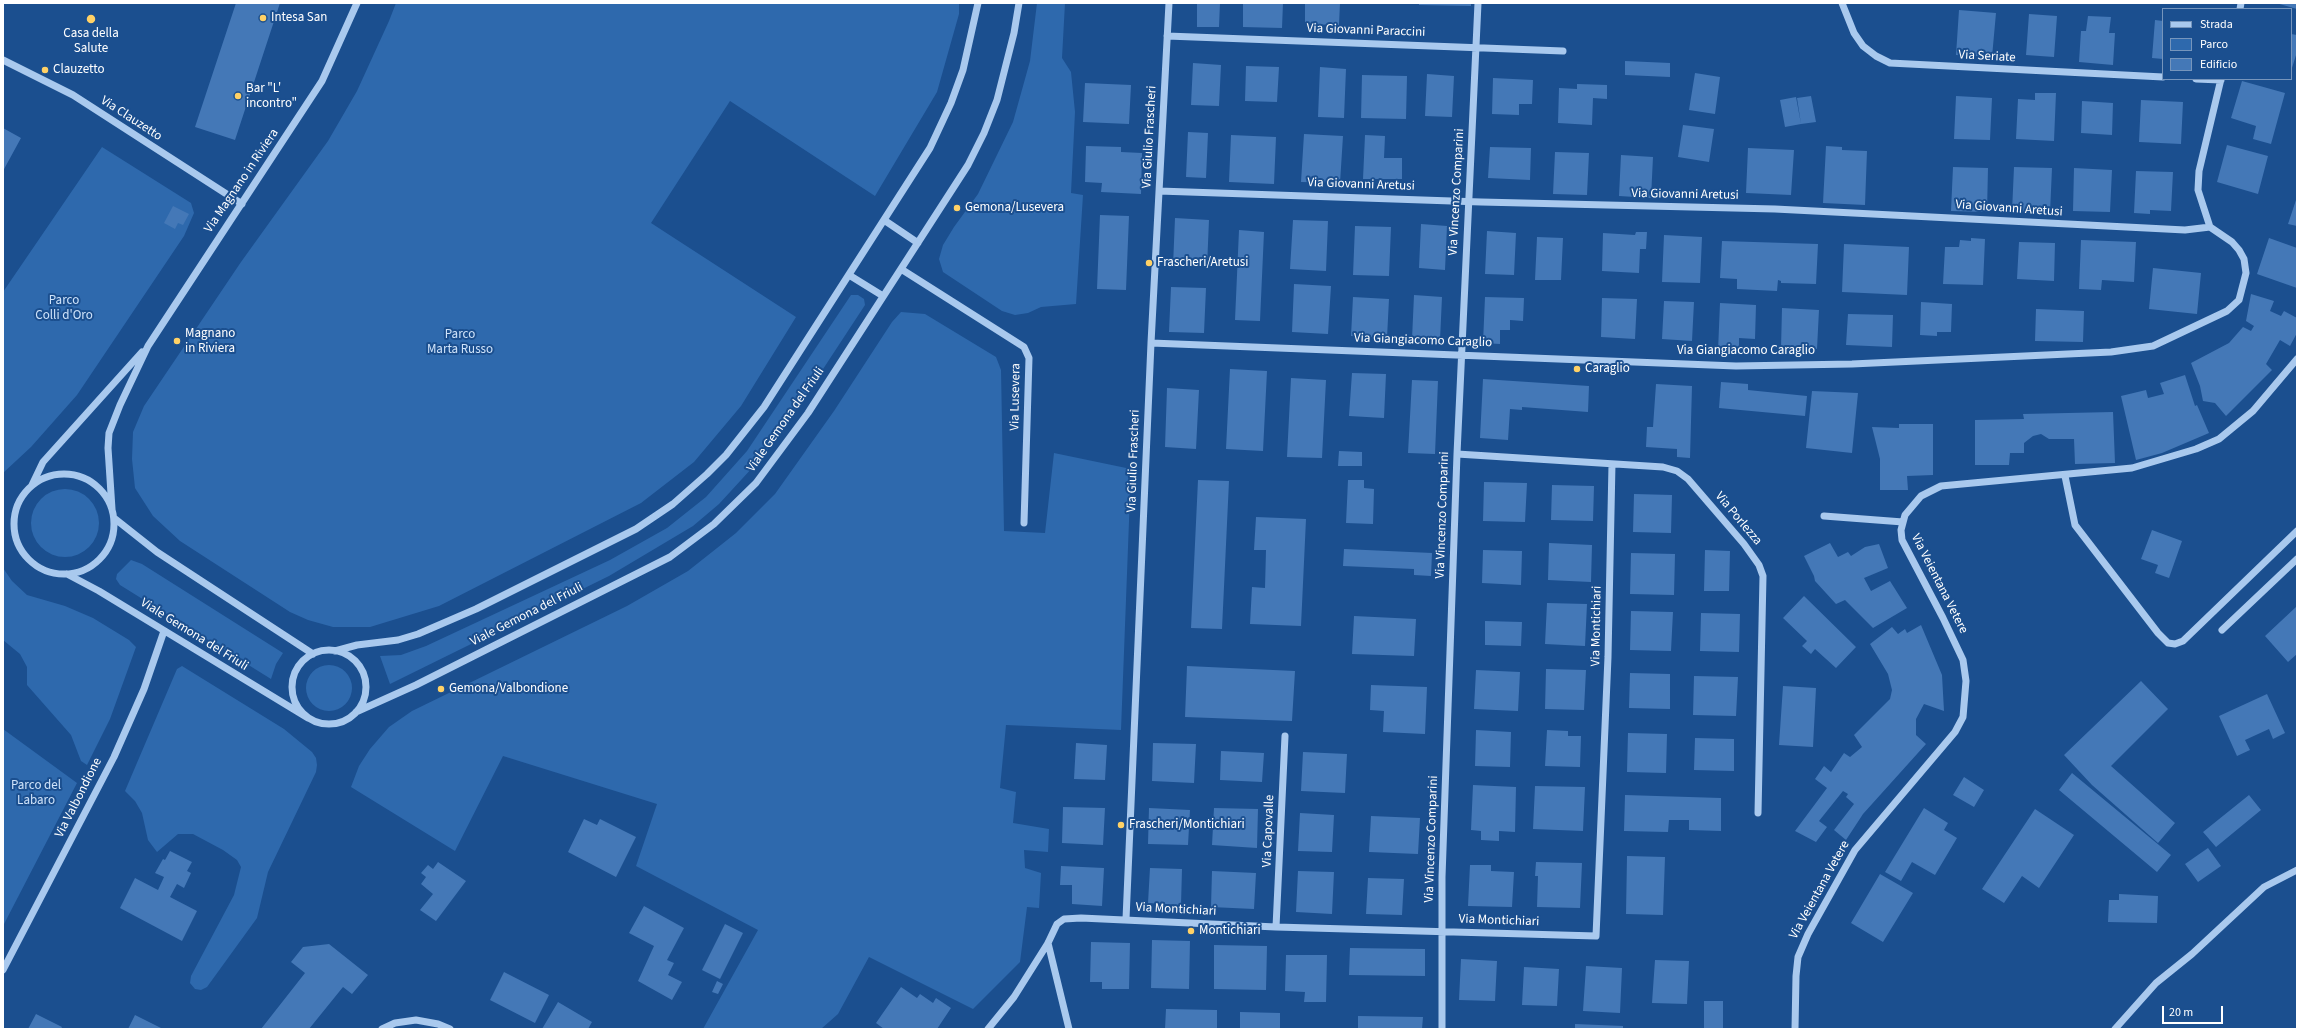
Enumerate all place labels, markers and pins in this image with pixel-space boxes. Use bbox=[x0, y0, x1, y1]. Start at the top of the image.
place label: Intesa San bbox=[271, 10, 327, 26]
marker: Casa della Salute bbox=[85, 13, 97, 25]
marker: Intesa San bbox=[258, 13, 268, 23]
place label: Casa della Salute bbox=[63, 26, 119, 57]
place label: Clauzetto bbox=[53, 62, 104, 78]
marker: Clauzetto bbox=[40, 65, 50, 75]
place label: Bar "L' incontro" bbox=[246, 81, 297, 112]
marker: Bar "L' incontro" bbox=[233, 91, 243, 101]
place label: Gemona/Lusevera bbox=[965, 200, 1064, 216]
marker: Gemona/Lusevera bbox=[952, 203, 962, 213]
place label: Frascheri/Aretusi bbox=[1157, 255, 1248, 271]
marker: Frascheri/Aretusi bbox=[1144, 258, 1154, 268]
place label: Magnano in Riviera bbox=[185, 326, 235, 357]
marker: Magnano in Riviera bbox=[172, 336, 182, 346]
place label: Caraglio bbox=[1585, 361, 1630, 377]
marker: Caraglio bbox=[1572, 364, 1582, 374]
place label: Gemona/Valbondione bbox=[449, 681, 568, 697]
marker: Gemona/Valbondione bbox=[436, 684, 446, 694]
place label: Frascheri/Montichiari bbox=[1129, 817, 1245, 833]
marker: Frascheri/Montichiari bbox=[1116, 820, 1126, 830]
place label: Montichiari bbox=[1199, 923, 1261, 939]
marker: Montichiari bbox=[1186, 926, 1196, 936]

